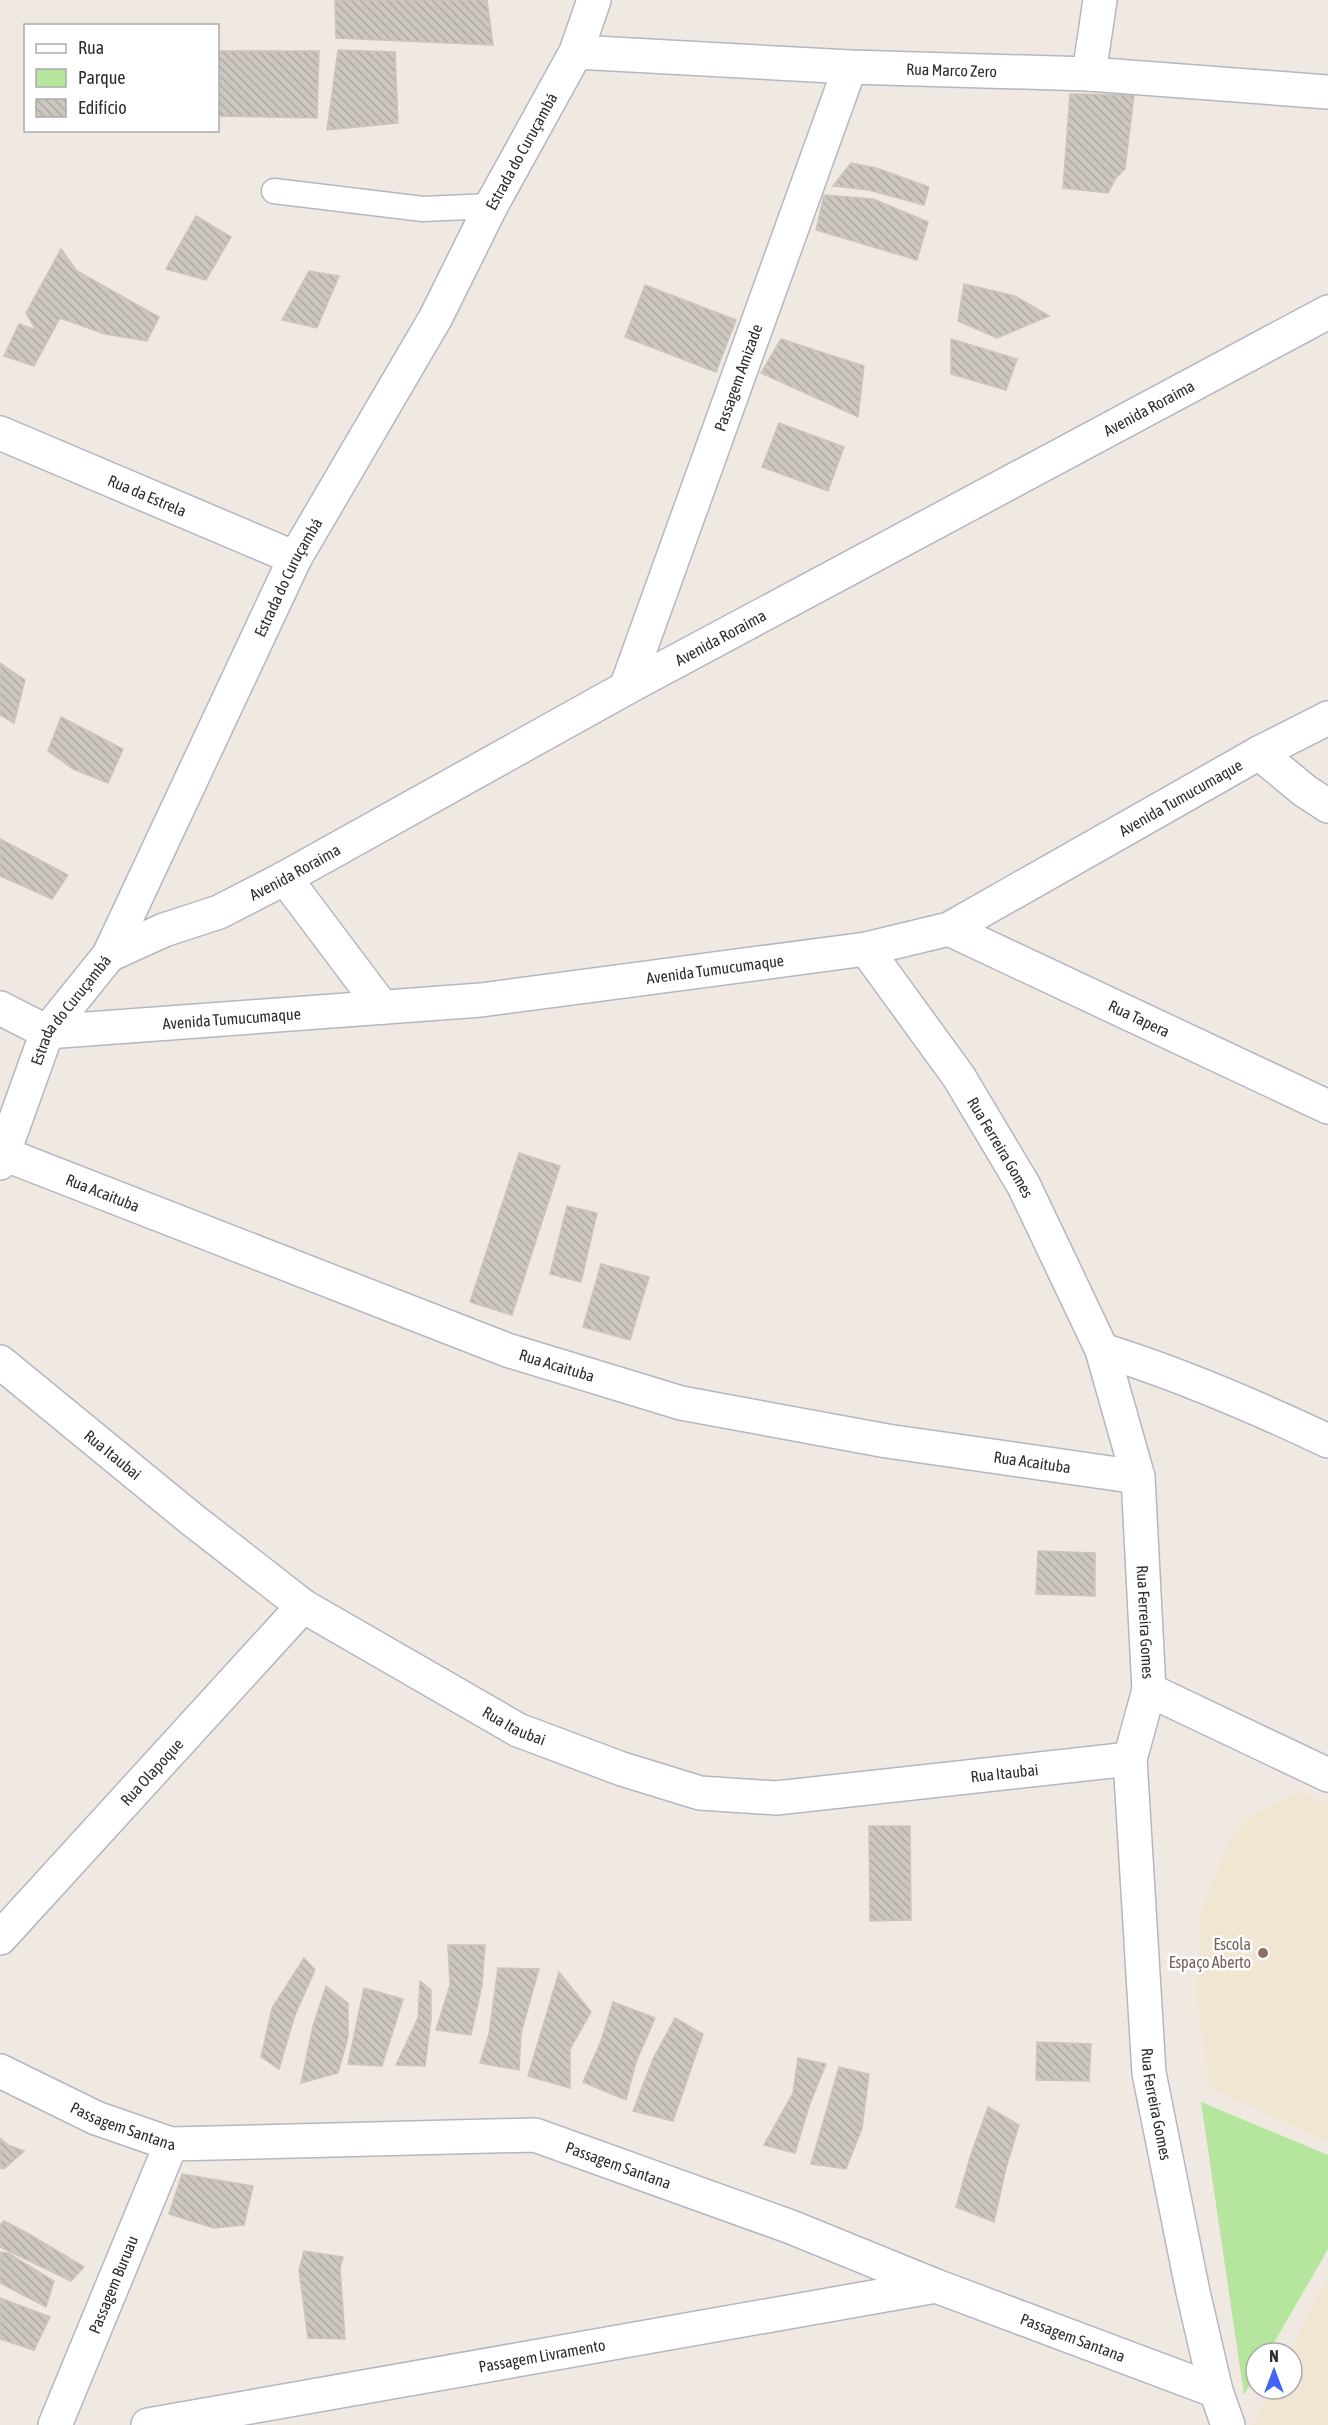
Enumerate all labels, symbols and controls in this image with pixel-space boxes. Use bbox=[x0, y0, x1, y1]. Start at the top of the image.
legend bbox=[24, 24, 219, 132]
text: Rua bbox=[78, 37, 104, 58]
street label: Rua Marco Zero bbox=[906, 60, 997, 80]
text: Parque bbox=[78, 67, 126, 88]
street label: Estrada do Curuçambá bbox=[482, 90, 561, 213]
text: Edifício bbox=[78, 97, 127, 118]
street label: Passagem Amizade bbox=[710, 322, 766, 434]
street label: Avenida Roraima bbox=[1100, 376, 1197, 440]
street label: Rua da Estrela bbox=[105, 471, 189, 520]
street label: Estrada do Curuçambá bbox=[250, 515, 325, 640]
street label: Avenida Roraima bbox=[672, 606, 769, 669]
street label: Avenida Tumucumaque bbox=[1116, 755, 1245, 840]
street label: Avenida Roraima bbox=[246, 840, 343, 904]
street label: Estrada do Curuçambá bbox=[27, 951, 114, 1068]
street label: Avenida Tumucumaque bbox=[645, 951, 785, 987]
street label: Rua Tapera bbox=[1106, 996, 1173, 1040]
street label: Avenida Tumucumaque bbox=[162, 1004, 302, 1032]
street label: Rua Ferreira Gomes bbox=[964, 1094, 1037, 1201]
street label: Rua Acaituba bbox=[63, 1170, 142, 1215]
street label: Rua Acaituba bbox=[517, 1345, 597, 1385]
street label: Rua Itaubai bbox=[81, 1426, 145, 1483]
street label: Rua Acaituba bbox=[993, 1447, 1072, 1476]
street label: Rua Ferreira Gomes bbox=[1134, 1565, 1157, 1680]
street label: Rua Itaubai bbox=[479, 1703, 548, 1749]
street label: Rua Olapoque bbox=[117, 1735, 187, 1809]
street label: Rua Itaubai bbox=[970, 1760, 1039, 1785]
place label: Escola Espaço Aberto bbox=[1169, 1935, 1251, 1972]
marker: Escola Espaço Aberto bbox=[1256, 1946, 1270, 1960]
street label: Rua Ferreira Gomes bbox=[1139, 2047, 1175, 2162]
street label: Passagem Santana bbox=[68, 2098, 175, 2153]
street label: Passagem Santana bbox=[563, 2138, 673, 2192]
street label: Passagem Buruau bbox=[85, 2233, 141, 2336]
street label: Passagem Santana bbox=[1018, 2309, 1128, 2365]
street label: Passagem Livramento bbox=[477, 2336, 607, 2376]
north arrow bbox=[1244, 2341, 1304, 2401]
text: N bbox=[1269, 2347, 1279, 2365]

